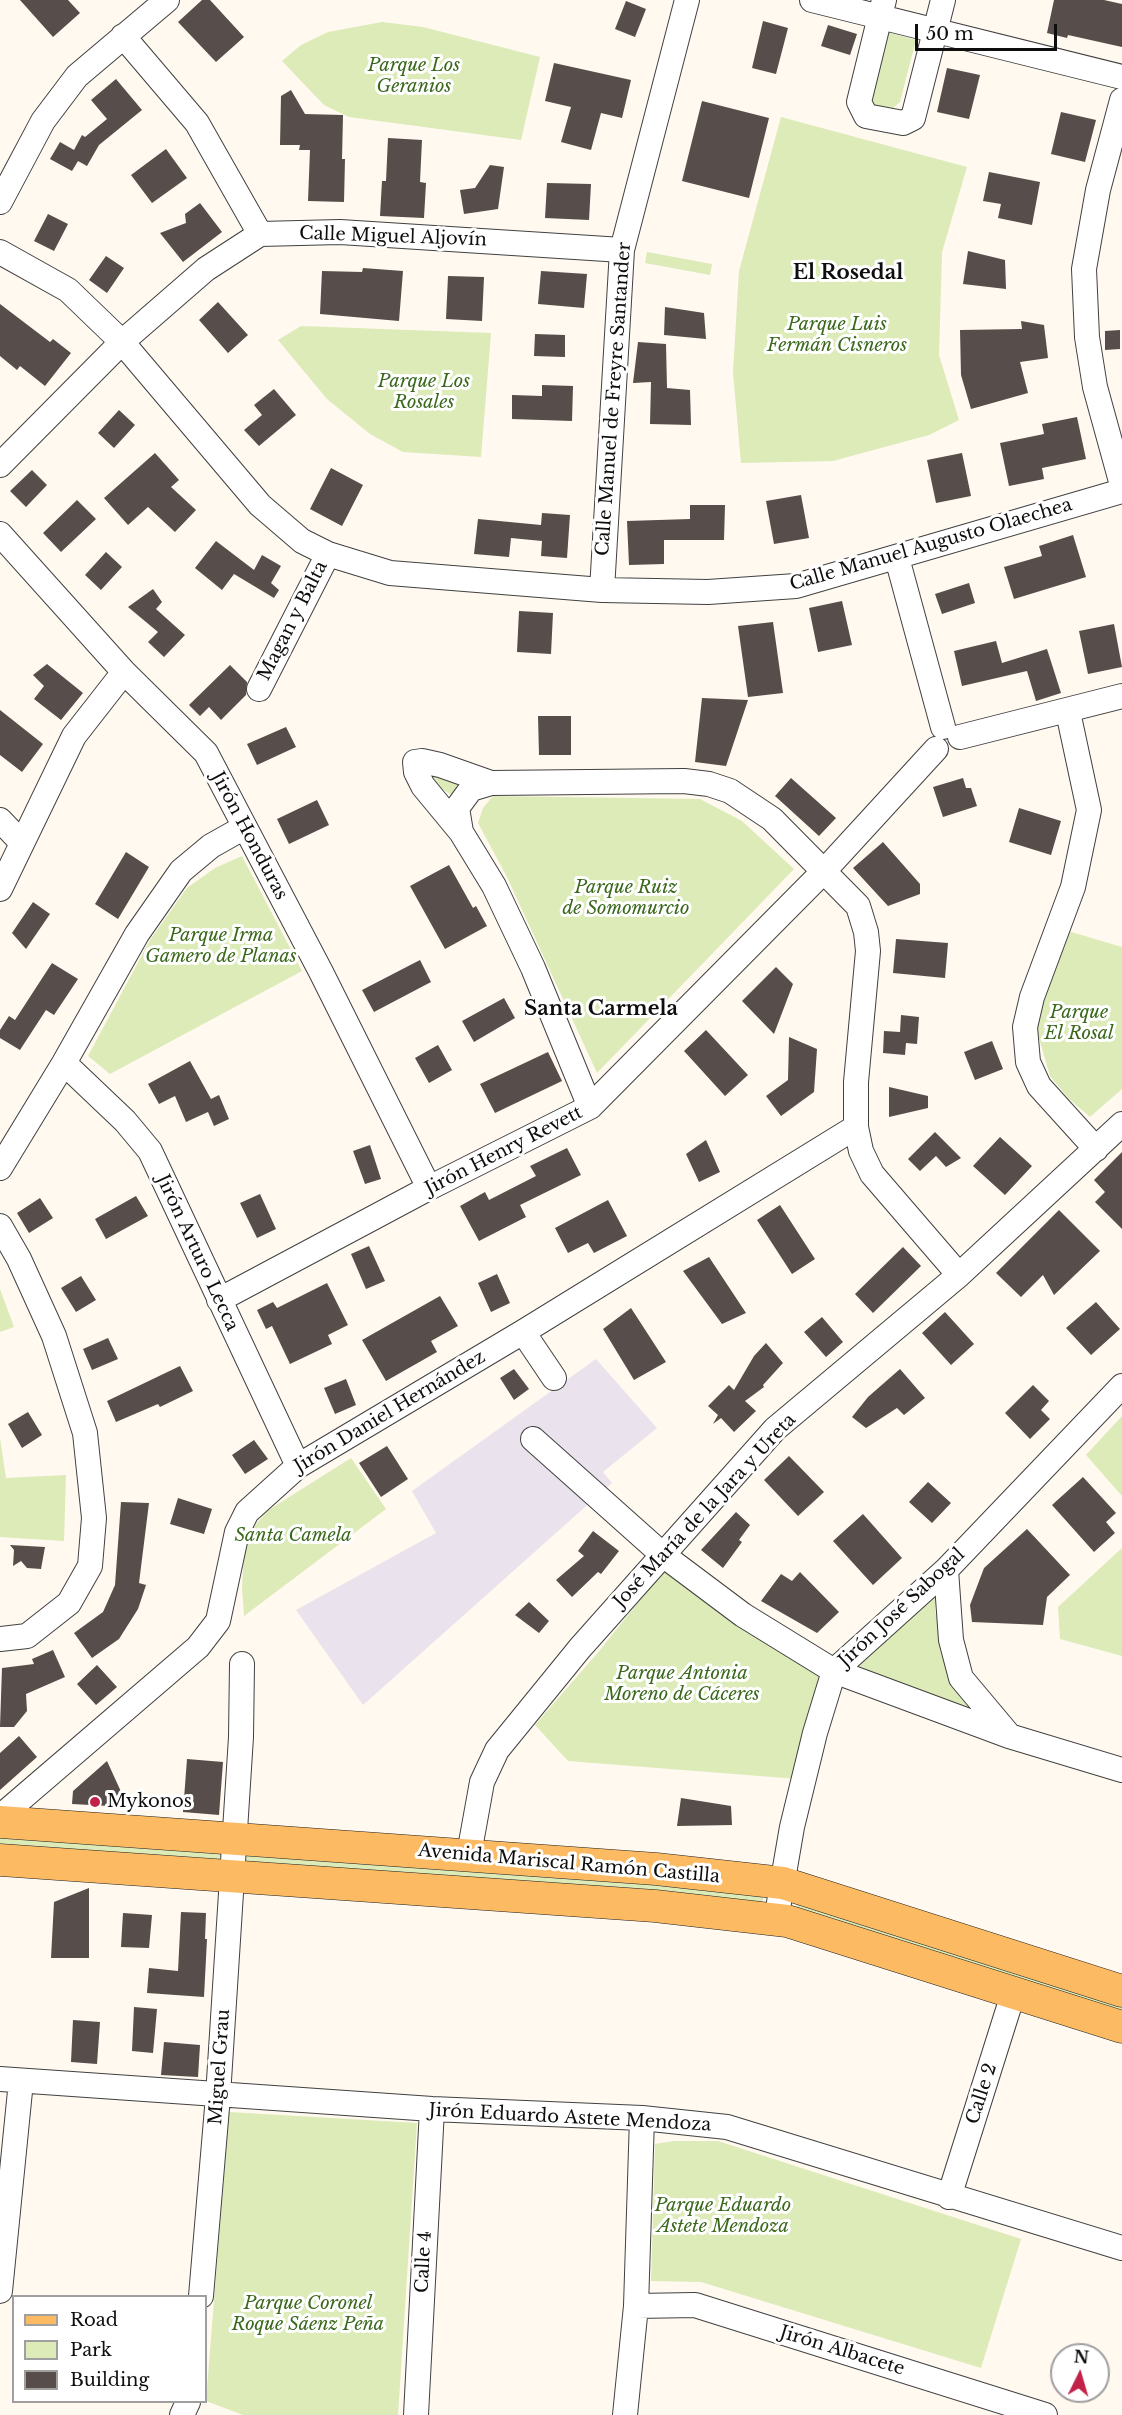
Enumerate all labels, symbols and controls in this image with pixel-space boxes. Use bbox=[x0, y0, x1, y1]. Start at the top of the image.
scale bar bbox=[918, 12, 1060, 50]
text: 50 m bbox=[926, 23, 974, 45]
park label: Parque Los Geranios bbox=[368, 55, 460, 98]
street label: Calle Miguel Aljovín bbox=[299, 223, 487, 251]
street label: Calle Manuel de Freyre Santander bbox=[592, 241, 636, 557]
district label: El Rosedal bbox=[793, 261, 903, 285]
park label: Parque Luis Fermán Cisneros bbox=[767, 314, 907, 356]
park label: Parque Los Rosales bbox=[378, 371, 470, 413]
street label: Calle Manuel Augusto Olaechea bbox=[787, 494, 1075, 596]
street label: Magan y Balta bbox=[254, 558, 332, 684]
street label: Jirón Honduras bbox=[206, 768, 292, 904]
park label: Parque Ruiz de Somomurcio bbox=[563, 877, 689, 920]
park label: Parque Irma Gamero de Planas bbox=[145, 925, 297, 968]
district label: Santa Carmela bbox=[524, 997, 678, 1021]
park label: Parque El Rosal bbox=[1044, 1002, 1114, 1044]
street label: Jirón Henry Revett bbox=[422, 1102, 586, 1200]
street label: Jirón Arturo Lecca bbox=[151, 1171, 243, 1335]
street label: Jirón Daniel Hernández bbox=[291, 1346, 489, 1478]
street label: José María de la Jara y Ureta bbox=[609, 1410, 801, 1612]
park label: Santa Camela bbox=[234, 1525, 352, 1547]
street label: Jirón José Sabogal bbox=[834, 1544, 970, 1672]
park label: Parque Antonia Moreno de Cáceres bbox=[604, 1663, 760, 1706]
place label: Mykonos bbox=[107, 1791, 192, 1813]
marker: Mykonos bbox=[88, 1795, 102, 1809]
street label: Avenida Mariscal Ramón Castilla bbox=[417, 1840, 721, 1888]
street label: Miguel Grau bbox=[205, 2008, 235, 2126]
street label: Calle 2 bbox=[962, 2061, 1002, 2127]
street label: Jirón Eduardo Astete Mendoza bbox=[428, 2100, 712, 2136]
park label: Parque Eduardo Astete Mendoza bbox=[655, 2195, 791, 2238]
street label: Calle 4 bbox=[412, 2230, 436, 2294]
park label: Parque Coronel Roque Sáenz Peña bbox=[232, 2293, 384, 2336]
legend bbox=[12, 2295, 207, 2403]
text: Road bbox=[70, 2309, 118, 2331]
street label: Jirón Albacete bbox=[777, 2322, 907, 2380]
text: Park bbox=[70, 2339, 112, 2361]
north arrow bbox=[1050, 2343, 1110, 2403]
text: N bbox=[1073, 2346, 1090, 2368]
text: Building bbox=[70, 2369, 149, 2391]

